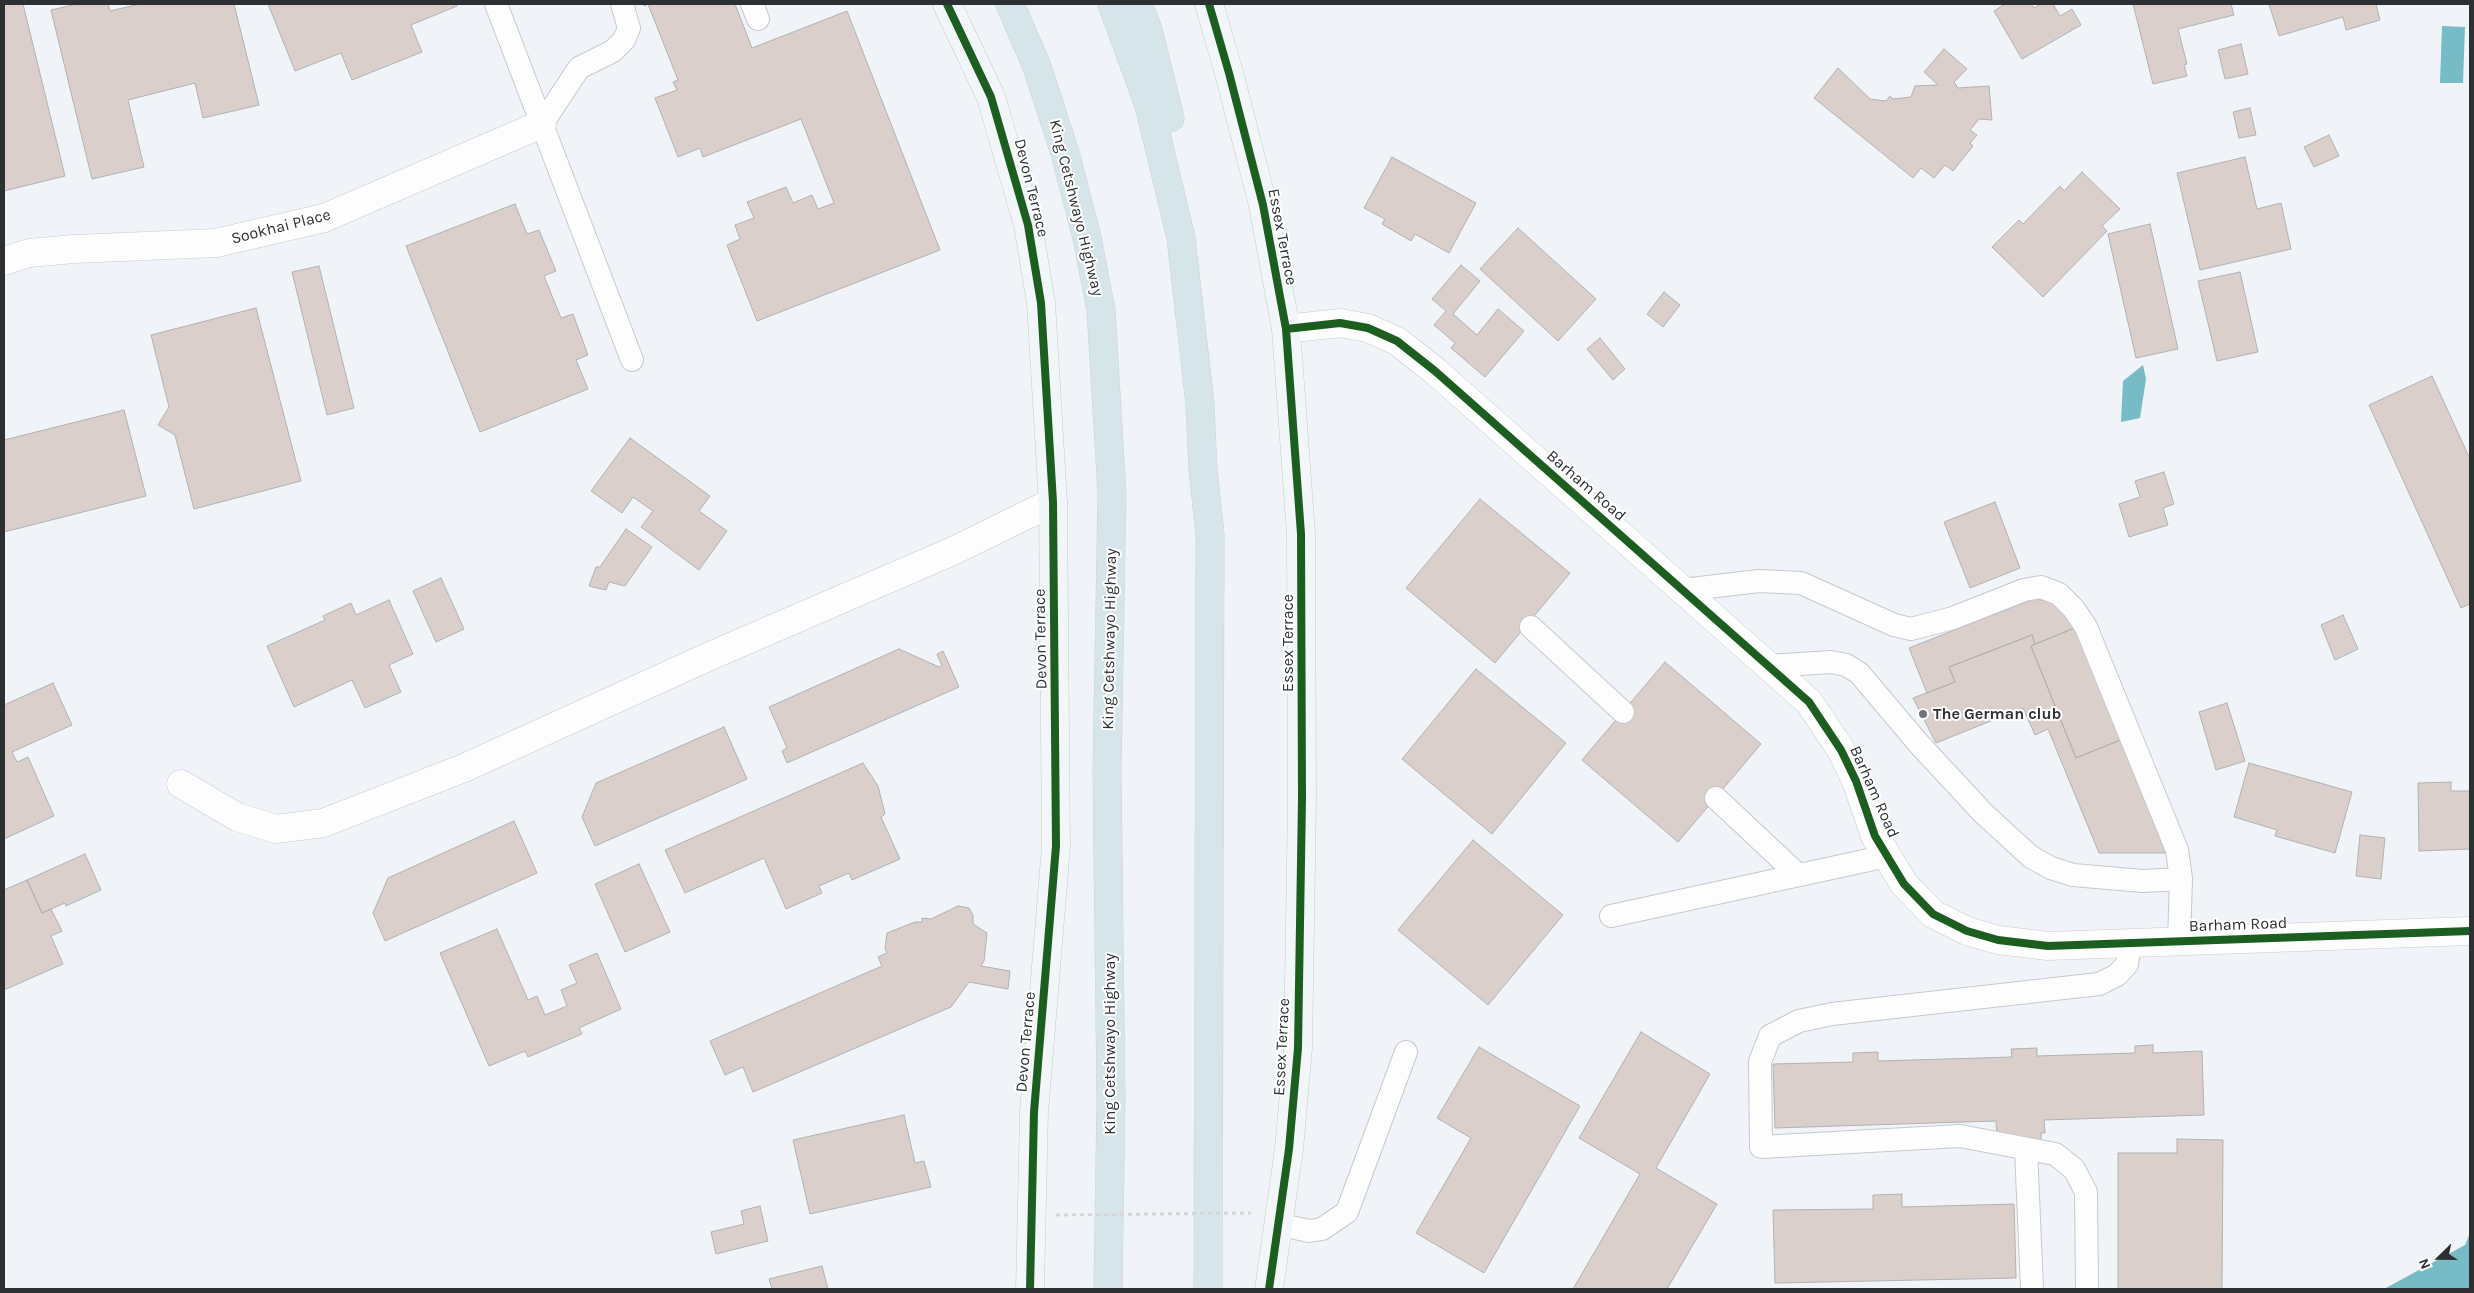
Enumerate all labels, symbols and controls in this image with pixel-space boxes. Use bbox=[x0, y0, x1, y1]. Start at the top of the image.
street label: King Cetshwayo Highway bbox=[1045, 118, 1107, 298]
street label: Devon Terrace bbox=[1009, 137, 1053, 239]
street label: Essex Terrace bbox=[1263, 187, 1301, 287]
street label: Sookhai Place bbox=[229, 205, 333, 249]
street label: Barham Road bbox=[1542, 446, 1630, 526]
street label: King Cetshwayo Highway bbox=[1099, 548, 1121, 730]
street label: Devon Terrace bbox=[1031, 588, 1051, 690]
street label: Essex Terrace bbox=[1278, 594, 1298, 692]
place label: The German club bbox=[1933, 704, 2061, 724]
marker: The German club bbox=[1917, 708, 1929, 720]
street label: Barham Road bbox=[1845, 743, 1903, 841]
street label: Barham Road bbox=[2188, 914, 2288, 936]
street label: King Cetshwayo Highway bbox=[1100, 953, 1120, 1135]
street label: Devon Terrace bbox=[1012, 991, 1040, 1093]
street label: Essex Terrace bbox=[1270, 998, 1294, 1096]
north arrow bbox=[2414, 1233, 2464, 1283]
text: N bbox=[2415, 1256, 2434, 1272]

